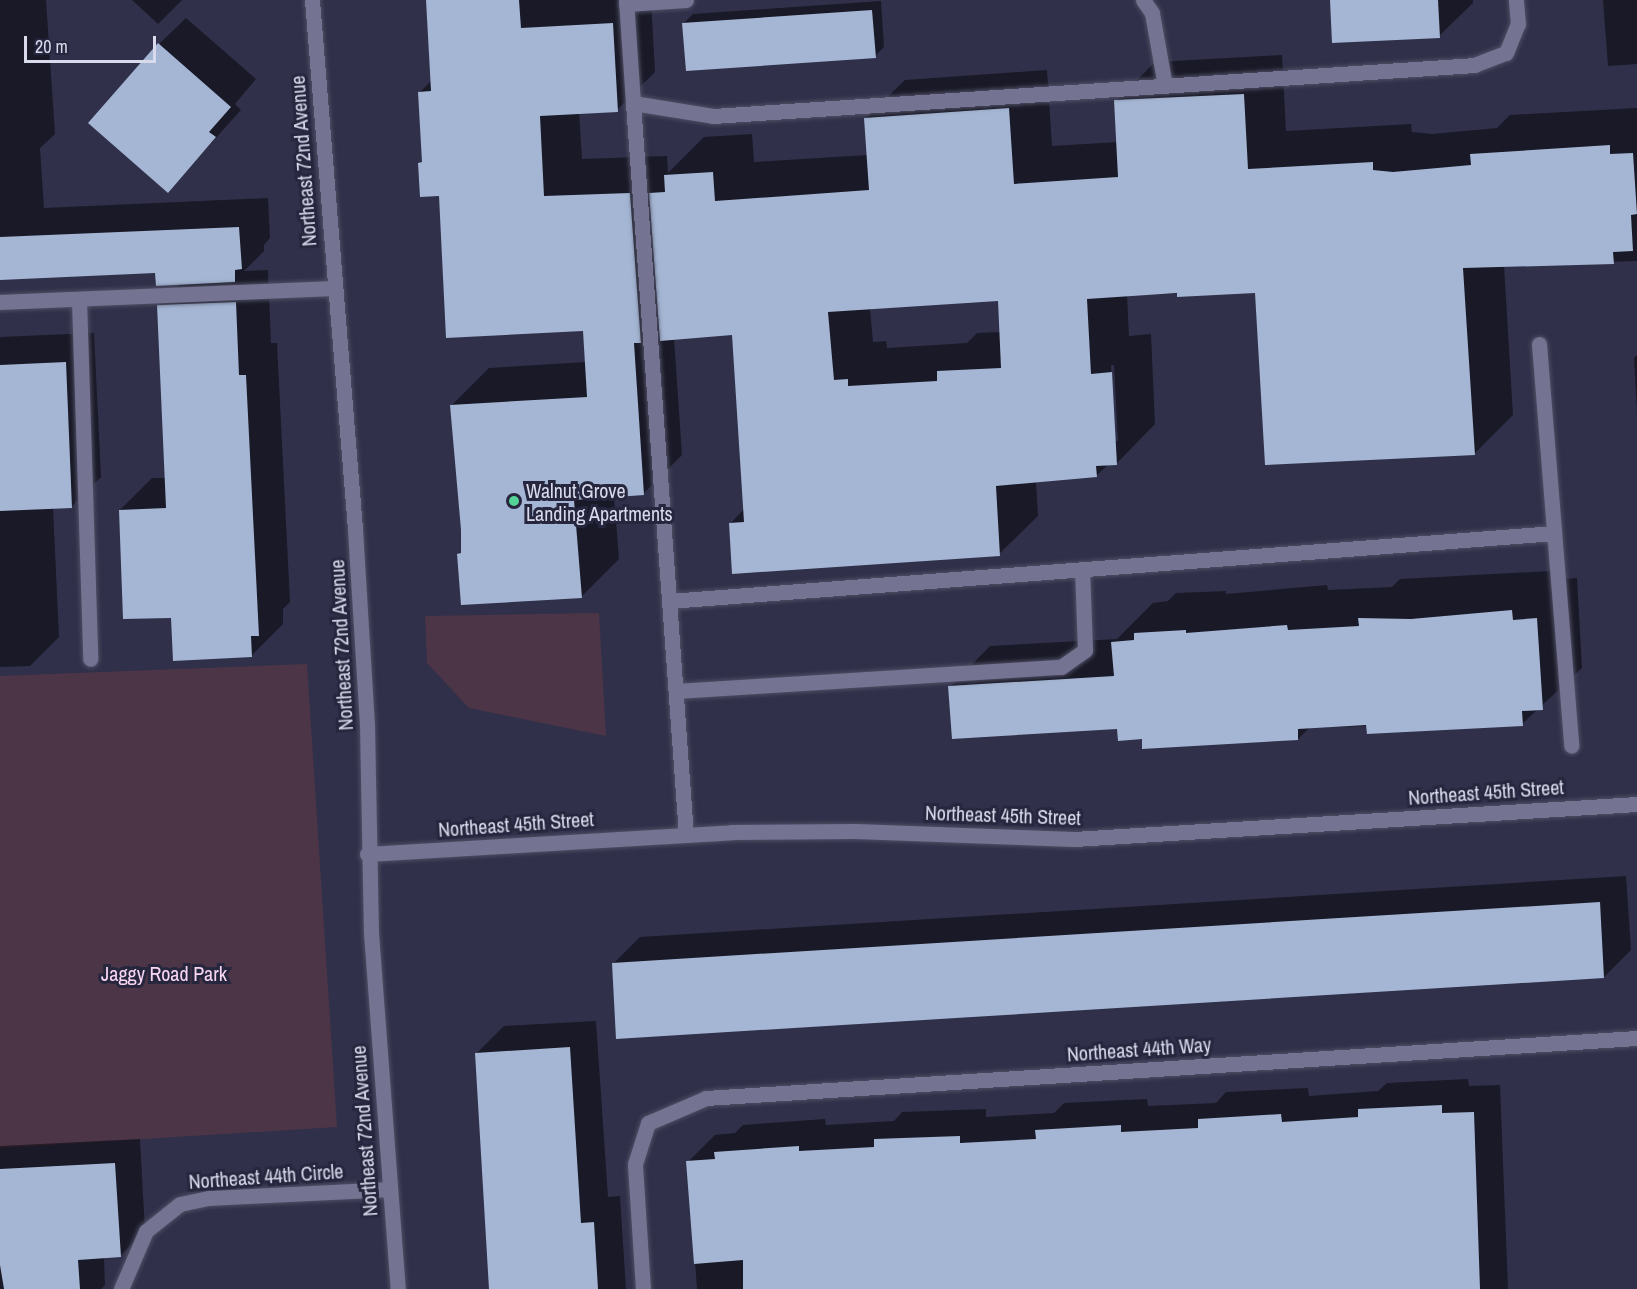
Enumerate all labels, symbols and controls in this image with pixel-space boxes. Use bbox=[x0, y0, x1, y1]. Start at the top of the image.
scale bar bbox=[27, 24, 159, 62]
text: 20 m bbox=[35, 34, 68, 59]
street label: Northeast 72nd Avenue bbox=[285, 74, 321, 248]
place label: Walnut Grove Landing Apartments bbox=[526, 478, 674, 525]
marker: Walnut Grove Landing Apartments bbox=[507, 494, 521, 508]
street label: Northeast 72nd Avenue bbox=[325, 558, 357, 732]
street label: Northeast 45th Street bbox=[1407, 775, 1565, 809]
street label: Northeast 45th Street bbox=[925, 800, 1081, 830]
street label: Northeast 45th Street bbox=[437, 807, 595, 841]
park label: Jaggy Road Park bbox=[101, 961, 227, 985]
street label: Northeast 44th Way bbox=[1066, 1032, 1212, 1066]
street label: Northeast 72nd Avenue bbox=[346, 1044, 382, 1218]
street label: Northeast 44th Circle bbox=[188, 1159, 344, 1193]

